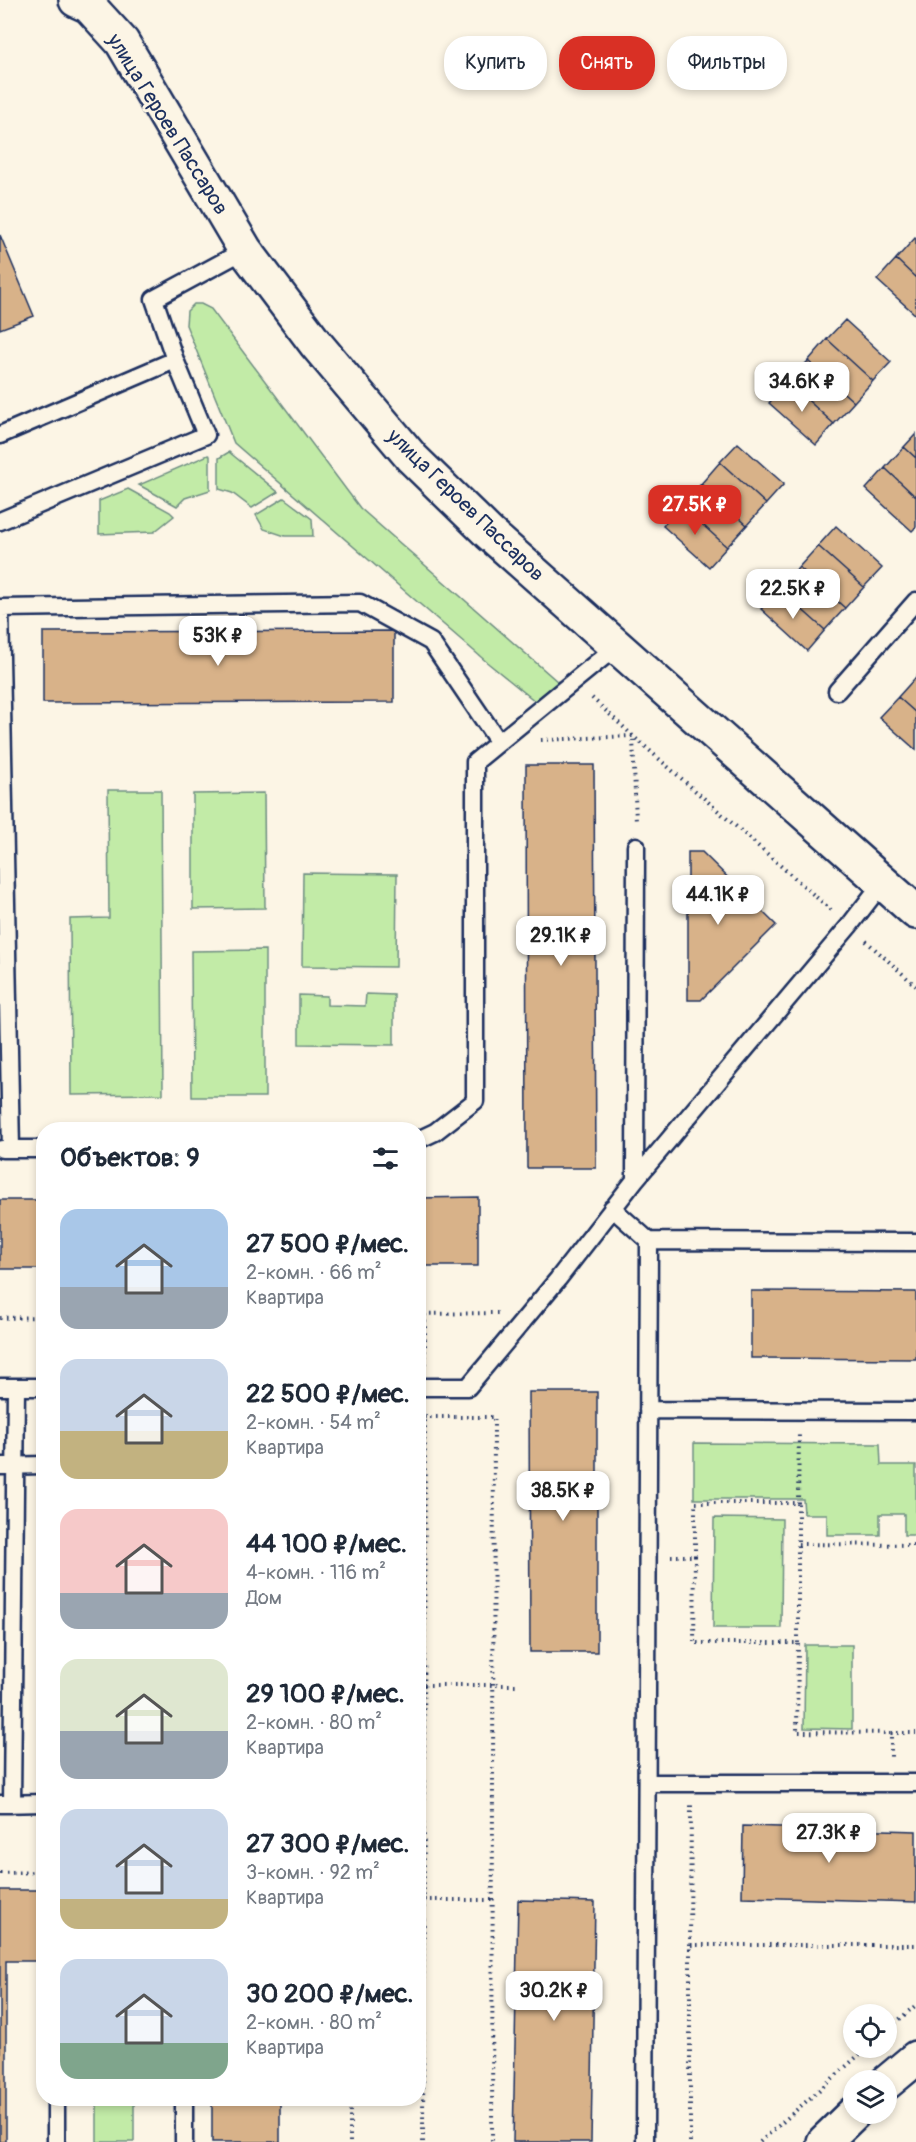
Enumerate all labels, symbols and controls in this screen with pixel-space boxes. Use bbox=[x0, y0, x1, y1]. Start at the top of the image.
street label: улица Героев Пассаров bbox=[100, 28, 234, 220]
chip: Купить bbox=[444, 36, 547, 90]
chip: Снять bbox=[559, 36, 655, 90]
chip: Фильтры bbox=[667, 36, 787, 90]
pin: 34.6K ₽ bbox=[747, 362, 857, 413]
text: 34.6K ₽ bbox=[768, 369, 836, 394]
street label: улица Героев Пассаров bbox=[380, 422, 550, 588]
pin: 27.5K ₽ bbox=[640, 485, 750, 536]
text: 27.5K ₽ bbox=[662, 492, 728, 517]
pin: 22.5K ₽ bbox=[738, 569, 848, 620]
text: 22.5K ₽ bbox=[760, 576, 826, 601]
pin: 53K ₽ bbox=[176, 616, 260, 667]
text: 53K ₽ bbox=[193, 623, 243, 648]
pin: 44.1K ₽ bbox=[663, 875, 773, 926]
text: 44.1K ₽ bbox=[686, 882, 750, 907]
pin: 29.1K ₽ bbox=[506, 916, 616, 967]
text: 29.1K ₽ bbox=[530, 923, 592, 948]
text: Объектов: 9 bbox=[60, 1142, 200, 1174]
icon: filters bbox=[369, 1142, 402, 1175]
text: 27 500 ₽/мес. bbox=[246, 1228, 409, 1260]
icon: home bbox=[108, 1233, 180, 1305]
text: 2-комн. · 66 m² bbox=[246, 1260, 382, 1285]
text: Квартира bbox=[246, 1285, 324, 1310]
text: 22 500 ₽/мес. bbox=[246, 1378, 410, 1410]
icon: home bbox=[108, 1383, 180, 1455]
text: 2-комн. · 54 m² bbox=[246, 1410, 381, 1435]
text: Квартира bbox=[246, 1435, 324, 1460]
pin: 38.5K ₽ bbox=[508, 1471, 618, 1522]
text: 38.5K ₽ bbox=[531, 1478, 595, 1503]
text: 44 100 ₽/мес. bbox=[246, 1528, 407, 1560]
icon: home bbox=[108, 1533, 180, 1605]
text: 4-комн. · 116 m² bbox=[246, 1560, 386, 1585]
text: Дом bbox=[246, 1585, 282, 1610]
text: 29 100 ₽/мес. bbox=[246, 1678, 405, 1710]
icon: home bbox=[108, 1683, 180, 1755]
text: 2-комн. · 80 m² bbox=[246, 1710, 382, 1735]
text: Квартира bbox=[246, 1735, 324, 1760]
pin: 27.3K ₽ bbox=[774, 1813, 884, 1864]
text: 27.3K ₽ bbox=[796, 1820, 862, 1845]
text: 27 300 ₽/мес. bbox=[246, 1828, 409, 1860]
icon: home bbox=[108, 1833, 180, 1905]
text: 3-комн. · 92 m² bbox=[246, 1860, 380, 1885]
text: Квартира bbox=[246, 1885, 324, 1910]
pin: 30.2K ₽ bbox=[499, 1971, 609, 2022]
text: 30 200 ₽/мес. bbox=[246, 1978, 413, 2010]
text: 30.2K ₽ bbox=[520, 1978, 588, 2003]
icon: home bbox=[108, 1983, 180, 2055]
map controls bbox=[843, 2004, 897, 2124]
button: locate bbox=[843, 2004, 897, 2058]
text: 2-комн. · 80 m² bbox=[246, 2010, 382, 2035]
text: Квартира bbox=[246, 2035, 324, 2060]
button: layers bbox=[843, 2070, 897, 2124]

